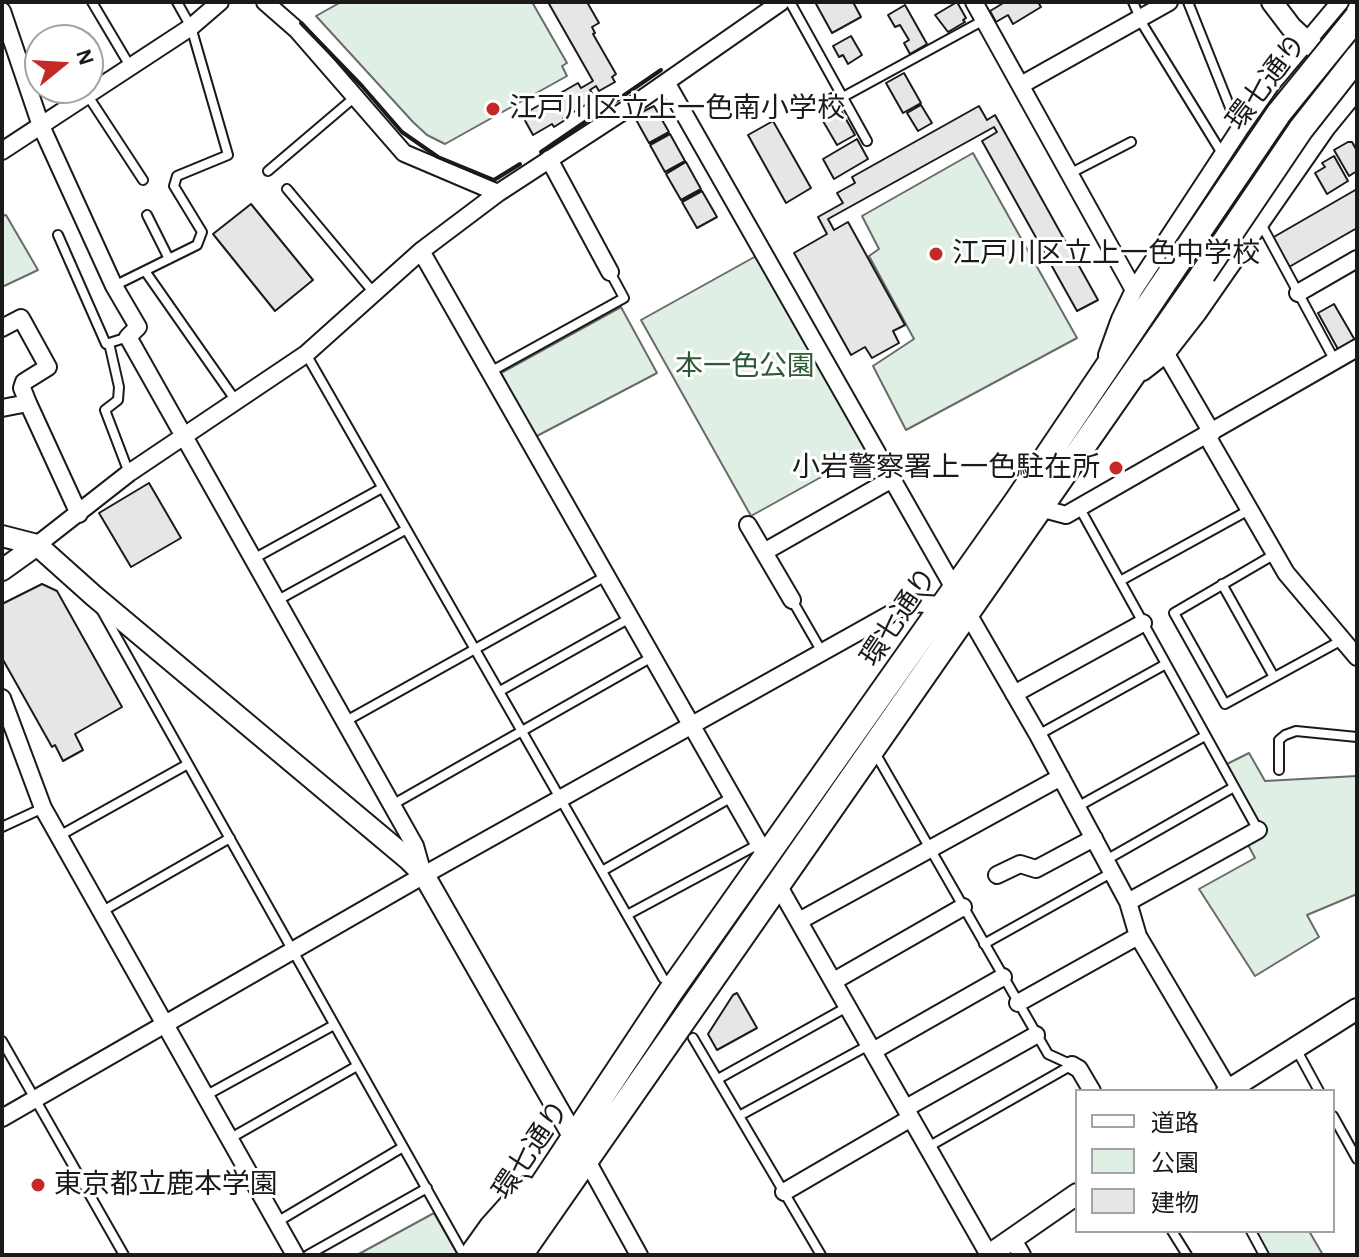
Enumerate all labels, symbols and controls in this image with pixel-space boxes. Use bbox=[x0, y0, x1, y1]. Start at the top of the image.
north arrow bbox=[24, 24, 104, 104]
street label: 環七通り bbox=[1220, 27, 1314, 137]
text: N bbox=[72, 47, 98, 68]
place label: 江戸川区立上一色南小学校 bbox=[509, 92, 845, 126]
marker: 江戸川区立上一色南小学校 bbox=[484, 100, 502, 118]
place label: 江戸川区立上一色中学校 bbox=[952, 237, 1260, 271]
marker: 江戸川区立上一色中学校 bbox=[927, 245, 945, 263]
park label: 本一色公園 bbox=[675, 350, 815, 384]
place label: 小岩警察署上一色駐在所 bbox=[792, 451, 1100, 485]
marker: 小岩警察署上一色駐在所 bbox=[1107, 459, 1125, 477]
street label: 環七通り bbox=[854, 561, 944, 673]
legend bbox=[1075, 1089, 1335, 1233]
street label: 環七通り bbox=[486, 1094, 576, 1206]
text: 道路 bbox=[1151, 1112, 1199, 1136]
text: 公園 bbox=[1151, 1152, 1199, 1176]
place label: 東京都立鹿本学園 bbox=[54, 1168, 278, 1202]
marker: 東京都立鹿本学園 bbox=[29, 1176, 47, 1194]
text: 建物 bbox=[1151, 1192, 1199, 1216]

